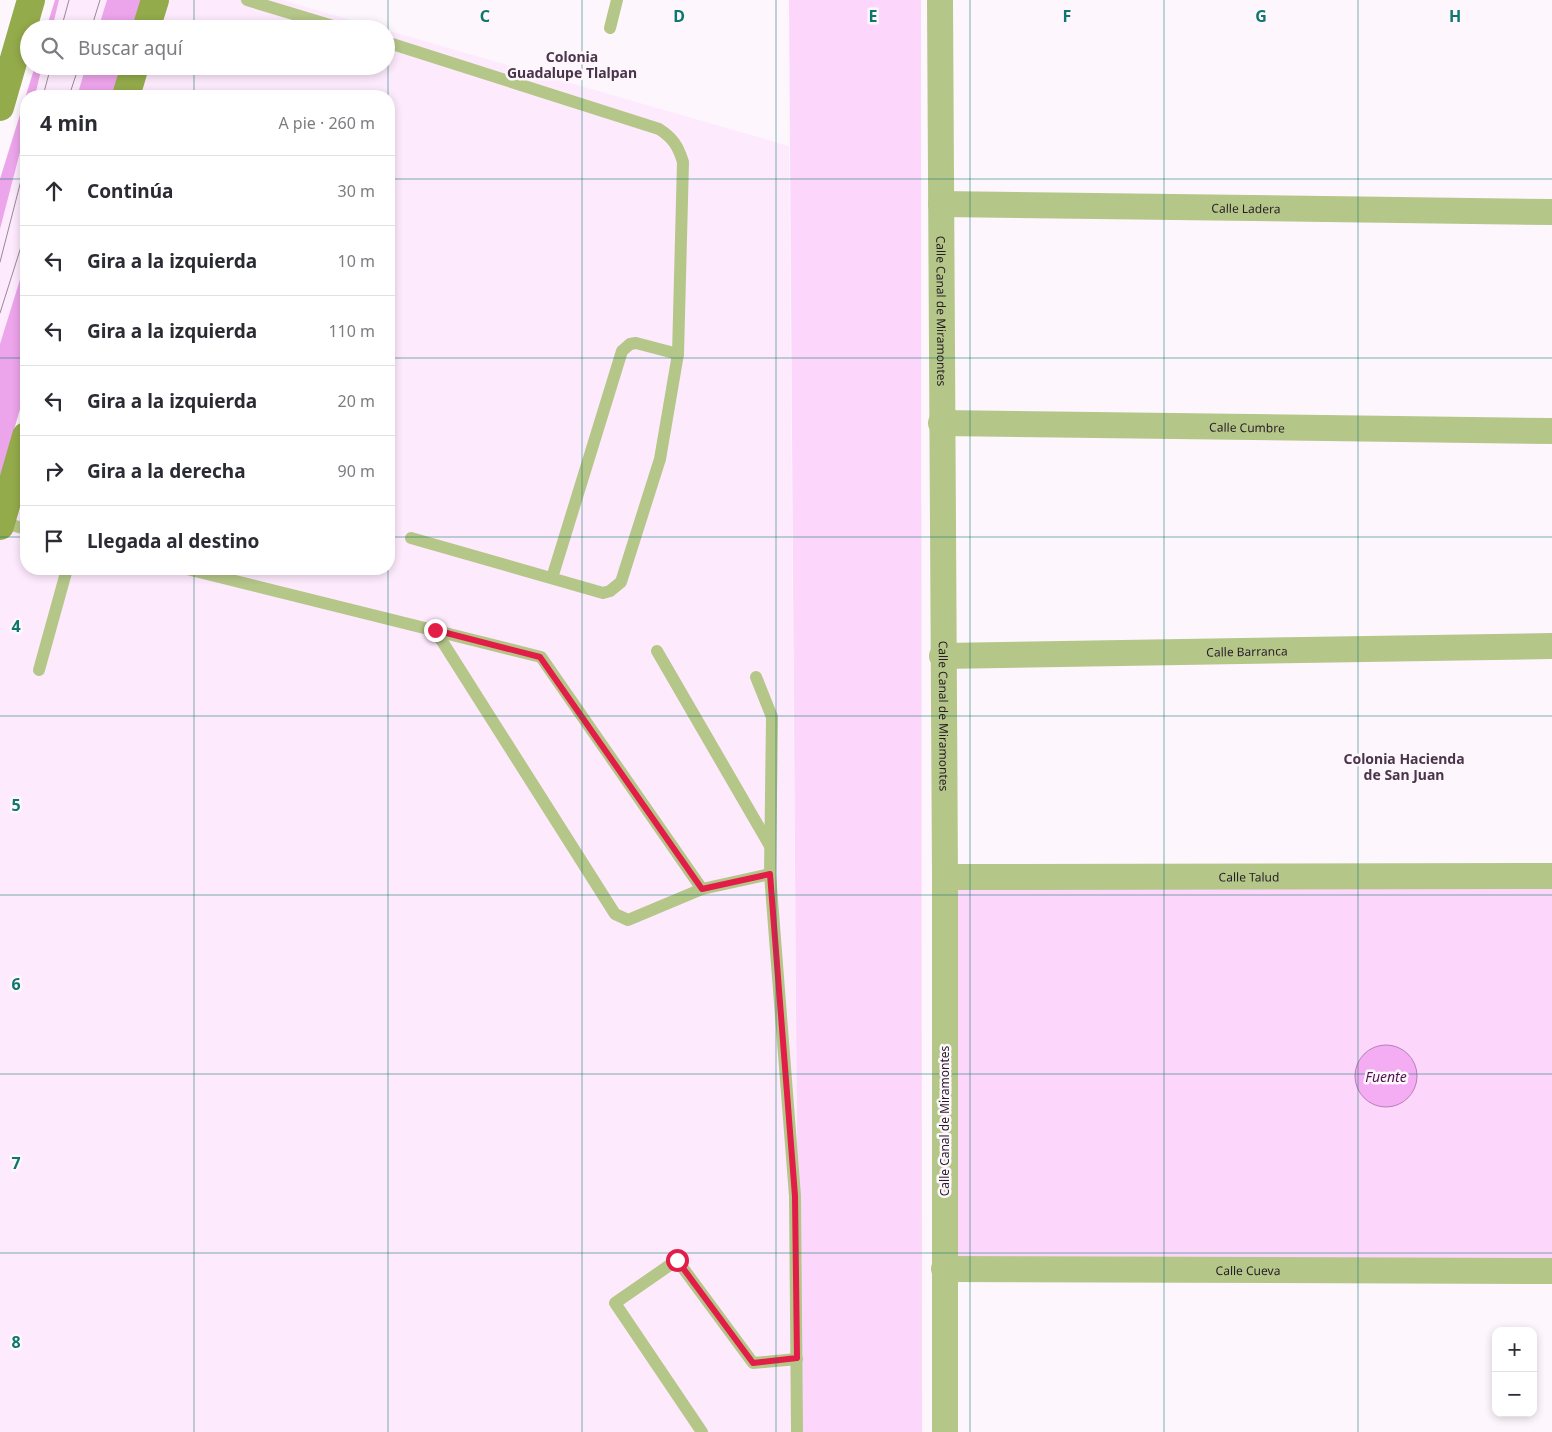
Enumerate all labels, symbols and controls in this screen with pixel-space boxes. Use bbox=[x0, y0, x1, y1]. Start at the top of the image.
text: C bbox=[480, 5, 490, 27]
text: D bbox=[673, 5, 685, 27]
text: E bbox=[869, 5, 878, 27]
text: F bbox=[1063, 5, 1071, 27]
text: G bbox=[1255, 5, 1267, 27]
text: H bbox=[1449, 5, 1461, 27]
search box bbox=[20, 20, 395, 75]
icon: search bbox=[38, 34, 66, 62]
text: Buscar aquí bbox=[78, 35, 183, 61]
district label: Colonia Guadalupe Tlalpan bbox=[507, 47, 637, 82]
text: 4 min bbox=[40, 109, 98, 137]
text: A pie · 260 m bbox=[278, 112, 375, 134]
icon: ahead bbox=[40, 177, 68, 205]
text: Continúa bbox=[87, 178, 173, 204]
text: 30 m bbox=[338, 180, 375, 202]
street label: Calle Ladera bbox=[1211, 199, 1281, 217]
street label: Calle Canal de Miramontes bbox=[933, 236, 951, 387]
icon: left bbox=[40, 247, 68, 275]
text: Gira a la izquierda bbox=[87, 248, 257, 274]
text: 10 m bbox=[338, 250, 375, 272]
icon: left bbox=[40, 317, 68, 345]
text: Gira a la izquierda bbox=[87, 318, 257, 344]
text: 110 m bbox=[328, 320, 375, 342]
icon: left bbox=[40, 387, 68, 415]
text: Gira a la izquierda bbox=[87, 388, 257, 414]
text: 20 m bbox=[338, 390, 375, 412]
street label: Calle Cumbre bbox=[1209, 418, 1285, 436]
icon: right bbox=[40, 457, 68, 485]
text: Gira a la derecha bbox=[87, 458, 246, 484]
text: 90 m bbox=[338, 460, 375, 482]
icon: arrive bbox=[40, 527, 68, 555]
text: Llegada al destino bbox=[87, 528, 259, 554]
text: 4 bbox=[11, 615, 21, 637]
route end bbox=[424, 619, 447, 642]
street label: Calle Canal de Miramontes bbox=[935, 641, 953, 792]
street label: Calle Barranca bbox=[1206, 642, 1288, 660]
district label: Colonia Hacienda de San Juan bbox=[1343, 749, 1465, 784]
text: 5 bbox=[11, 794, 21, 816]
street label: Calle Talud bbox=[1219, 868, 1279, 885]
text: 6 bbox=[11, 973, 21, 995]
street label: Calle Canal de Miramontes bbox=[936, 1045, 953, 1196]
water label: Fuente bbox=[1365, 1067, 1407, 1086]
text: 7 bbox=[11, 1152, 21, 1174]
route start bbox=[666, 1249, 689, 1272]
street label: Calle Cueva bbox=[1216, 1261, 1280, 1279]
map controls bbox=[1492, 1327, 1537, 1417]
button: + bbox=[1492, 1327, 1537, 1372]
text: 8 bbox=[11, 1331, 21, 1353]
button: − bbox=[1492, 1372, 1537, 1417]

